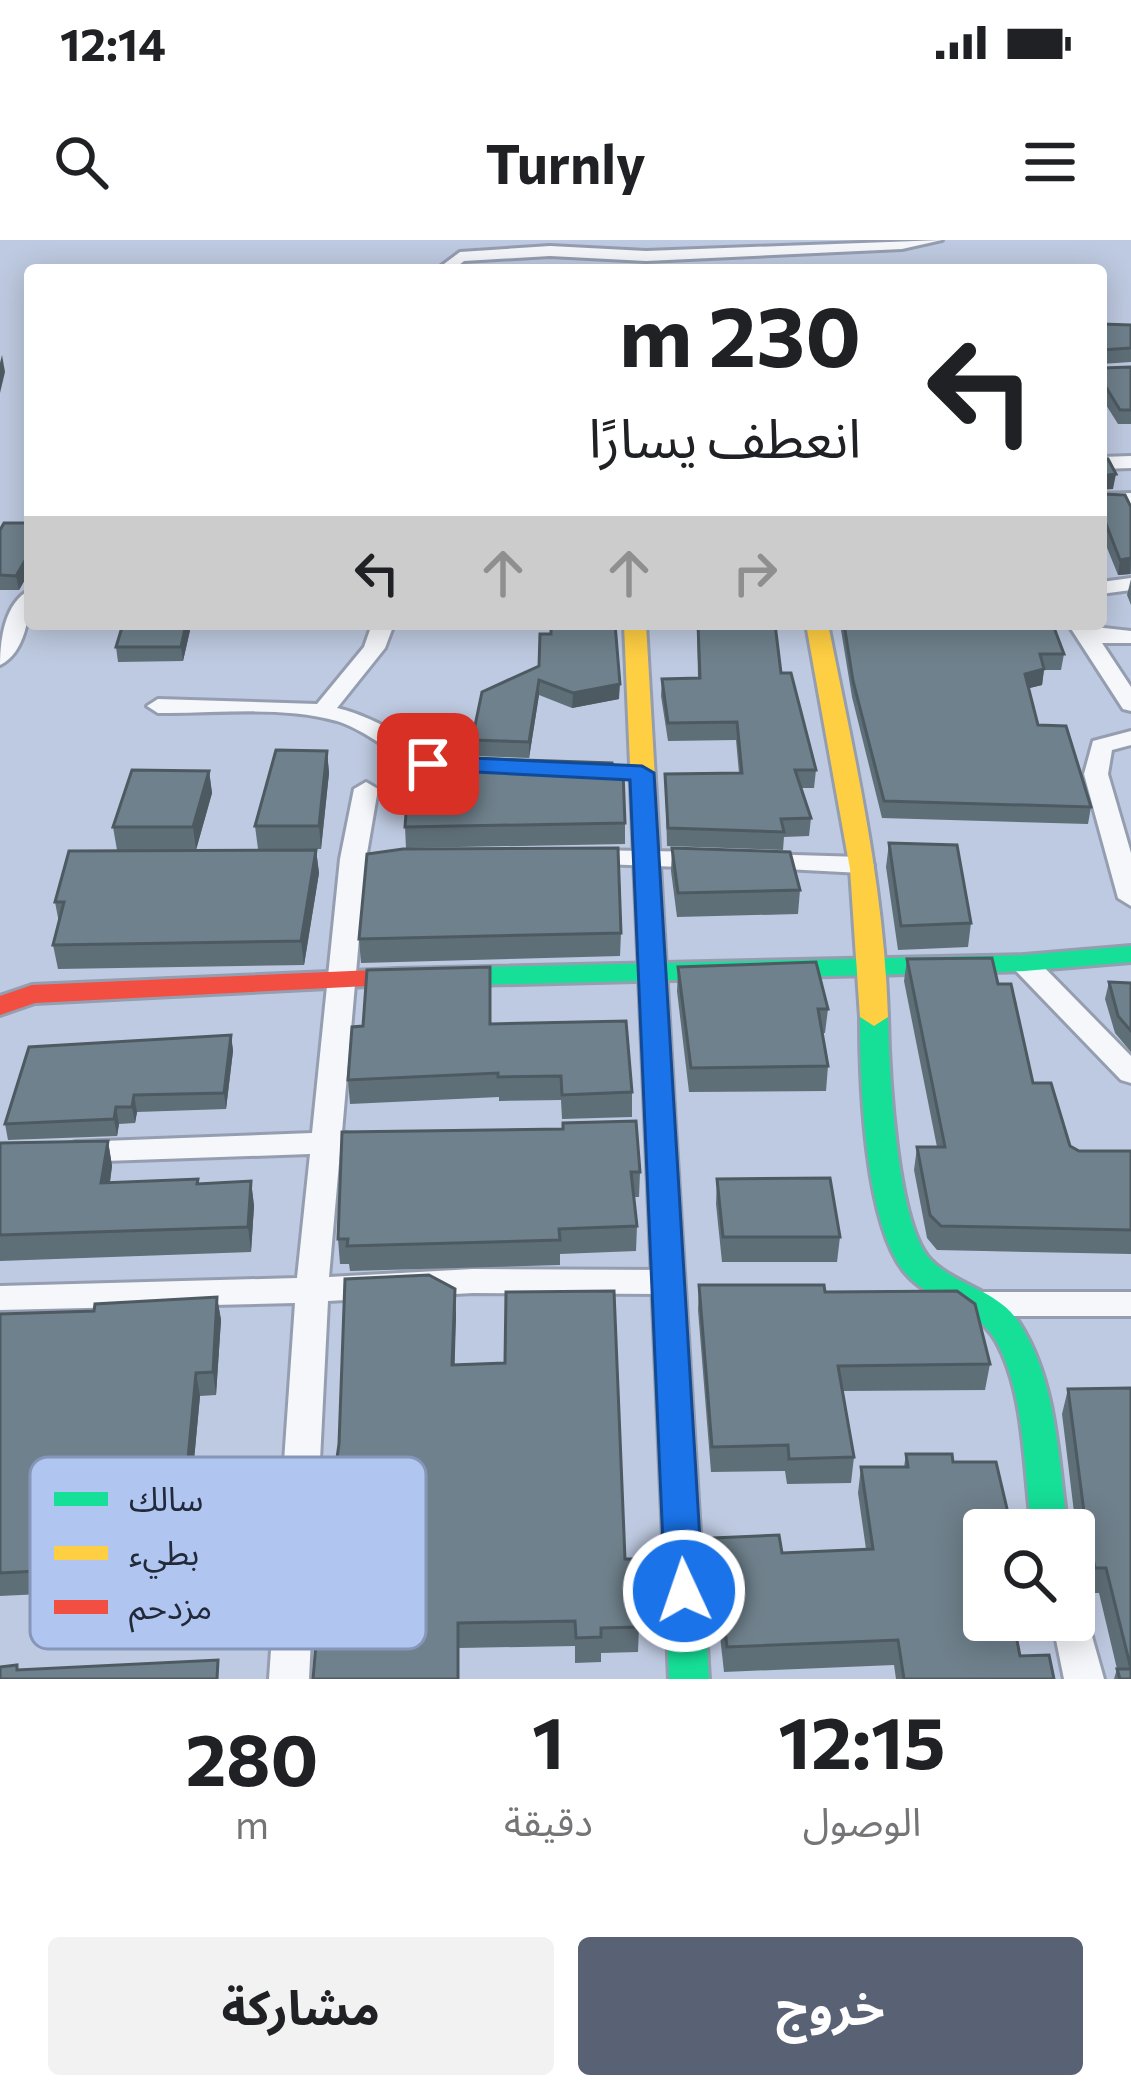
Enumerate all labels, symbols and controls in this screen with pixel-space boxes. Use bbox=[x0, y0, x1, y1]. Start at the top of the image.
text: 12:14 bbox=[60, 15, 166, 70]
icon: search bbox=[48, 129, 114, 195]
text: Turnly bbox=[485, 129, 646, 195]
icon: menu bbox=[1017, 129, 1083, 195]
text: 230 m bbox=[619, 282, 861, 384]
icon: left bbox=[903, 312, 1059, 468]
text: انعطف يسارًا bbox=[588, 403, 861, 469]
icon: left bbox=[344, 540, 410, 606]
icon: ahead bbox=[470, 540, 536, 606]
icon: ahead bbox=[596, 540, 662, 606]
icon: right bbox=[722, 540, 788, 606]
pin bbox=[377, 713, 479, 815]
icon: arrive bbox=[395, 731, 461, 797]
legend bbox=[30, 1457, 426, 1649]
text: سالك bbox=[129, 1477, 203, 1518]
map controls bbox=[963, 1509, 1095, 1641]
button: search bbox=[963, 1509, 1095, 1641]
position arrow bbox=[621, 1528, 747, 1654]
text: بطيء bbox=[129, 1531, 199, 1579]
text: مزدحم bbox=[129, 1585, 212, 1633]
text: 1 bbox=[532, 1696, 565, 1784]
text: 12:15 bbox=[778, 1696, 945, 1784]
text: 280 bbox=[186, 1713, 318, 1801]
text: دقيقة bbox=[504, 1796, 593, 1844]
text: الوصول bbox=[803, 1796, 921, 1844]
text: m bbox=[235, 1799, 269, 1847]
button: مشاركة bbox=[48, 1937, 554, 2075]
button: خروج bbox=[578, 1937, 1083, 2075]

